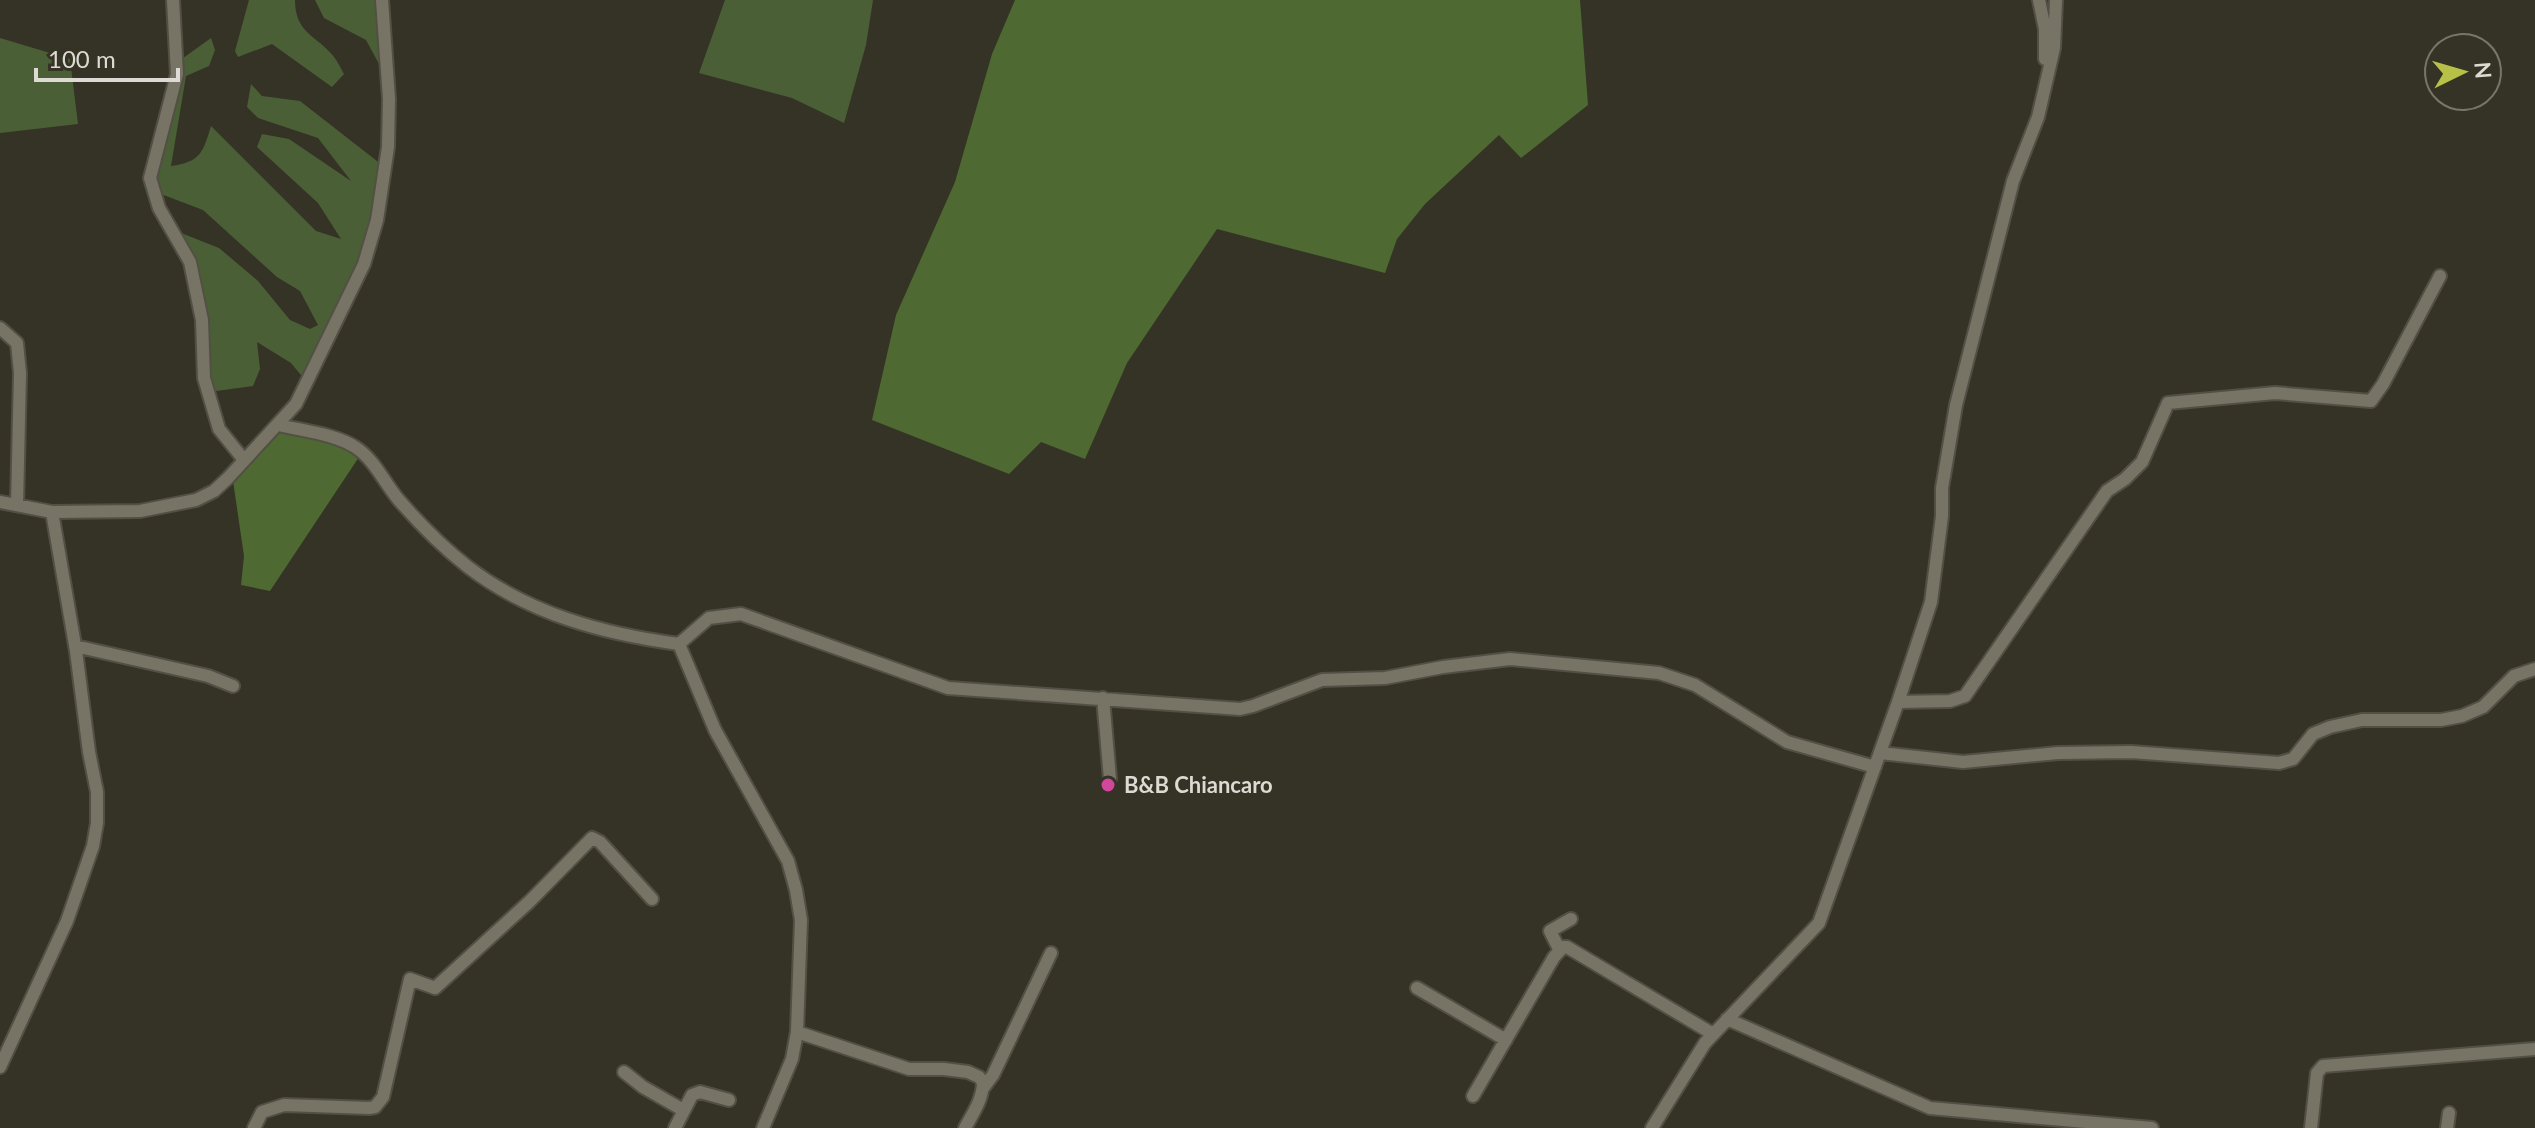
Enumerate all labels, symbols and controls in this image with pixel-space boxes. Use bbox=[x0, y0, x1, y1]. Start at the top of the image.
scale bar bbox=[36, 32, 178, 82]
north arrow bbox=[2423, 32, 2503, 112]
text: 100 m bbox=[48, 44, 116, 73]
text: N bbox=[2469, 61, 2498, 80]
place label: B&B Chiancaro bbox=[1124, 771, 1273, 798]
marker: B&B Chiancaro bbox=[1099, 776, 1117, 794]

